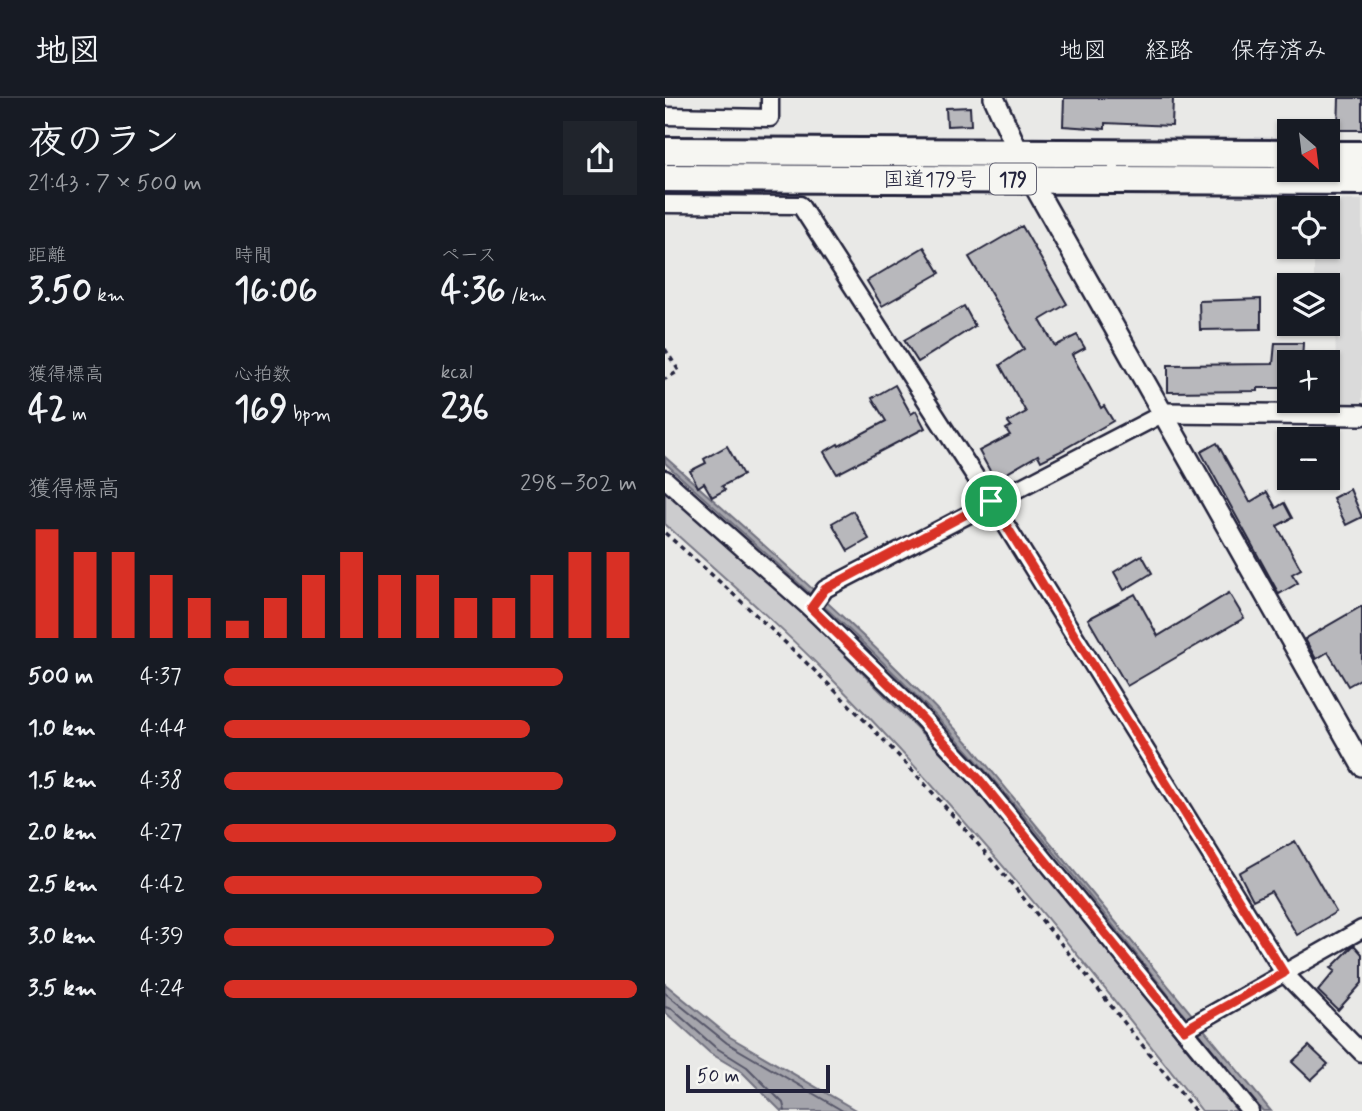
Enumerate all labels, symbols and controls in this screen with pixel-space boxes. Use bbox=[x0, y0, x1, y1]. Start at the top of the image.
text: 地図 bbox=[35, 30, 101, 74]
text: 地図 bbox=[1059, 36, 1107, 67]
text: 経路 bbox=[1145, 36, 1193, 67]
text: 保存済み bbox=[1231, 36, 1327, 67]
text: 夜のラン bbox=[28, 118, 180, 167]
north arrow bbox=[1277, 119, 1341, 182]
map controls bbox=[1277, 119, 1340, 490]
button: share bbox=[563, 121, 637, 195]
road number: 179 bbox=[990, 164, 1036, 194]
street label: 国道179号 bbox=[883, 166, 977, 194]
text: 21:43 · 7 × 500 m bbox=[28, 169, 202, 199]
button: locate bbox=[1277, 196, 1340, 259]
text: 距離 bbox=[28, 243, 66, 268]
text: 時間 bbox=[234, 243, 272, 268]
text: ペース bbox=[441, 243, 497, 268]
text: 3.50 bbox=[28, 268, 92, 314]
text: 16:06 bbox=[234, 268, 318, 314]
text: 4:36 bbox=[441, 268, 506, 314]
button: layers bbox=[1277, 273, 1340, 336]
text: km bbox=[92, 283, 125, 308]
text: /km bbox=[506, 283, 547, 308]
button: + bbox=[1277, 350, 1340, 413]
text: kcal bbox=[441, 360, 473, 385]
text: 獲得標高 bbox=[28, 362, 104, 387]
text: 心拍数 bbox=[234, 362, 291, 387]
text: 236 bbox=[441, 385, 489, 431]
text: 42 bbox=[28, 387, 67, 433]
text: 169 bbox=[234, 387, 288, 433]
text: m bbox=[67, 402, 87, 427]
text: bpm bbox=[288, 402, 331, 427]
button: − bbox=[1277, 427, 1340, 490]
text: 298–302 m bbox=[520, 469, 637, 499]
pin bbox=[961, 471, 1021, 531]
text: 獲得標高 bbox=[28, 475, 120, 505]
icon: arrive bbox=[972, 482, 1010, 520]
text: 500 m bbox=[28, 662, 93, 692]
text: 4:37 bbox=[140, 662, 182, 692]
text: 1.0 km bbox=[28, 714, 96, 744]
text: 4:44 bbox=[140, 714, 187, 744]
text: 1.5 km bbox=[28, 766, 97, 796]
text: 4:38 bbox=[140, 766, 183, 796]
text: 2.0 km bbox=[28, 818, 97, 848]
text: 4:27 bbox=[140, 818, 182, 848]
text: 2.5 km bbox=[28, 870, 98, 900]
text: 4:42 bbox=[140, 870, 185, 900]
text: 3.0 km bbox=[28, 922, 96, 952]
text: 4:39 bbox=[140, 922, 184, 952]
text: 3.5 km bbox=[28, 974, 97, 1004]
text: 4:24 bbox=[140, 974, 185, 1004]
scale bar bbox=[686, 1062, 829, 1094]
text: 50 m bbox=[697, 1064, 740, 1089]

